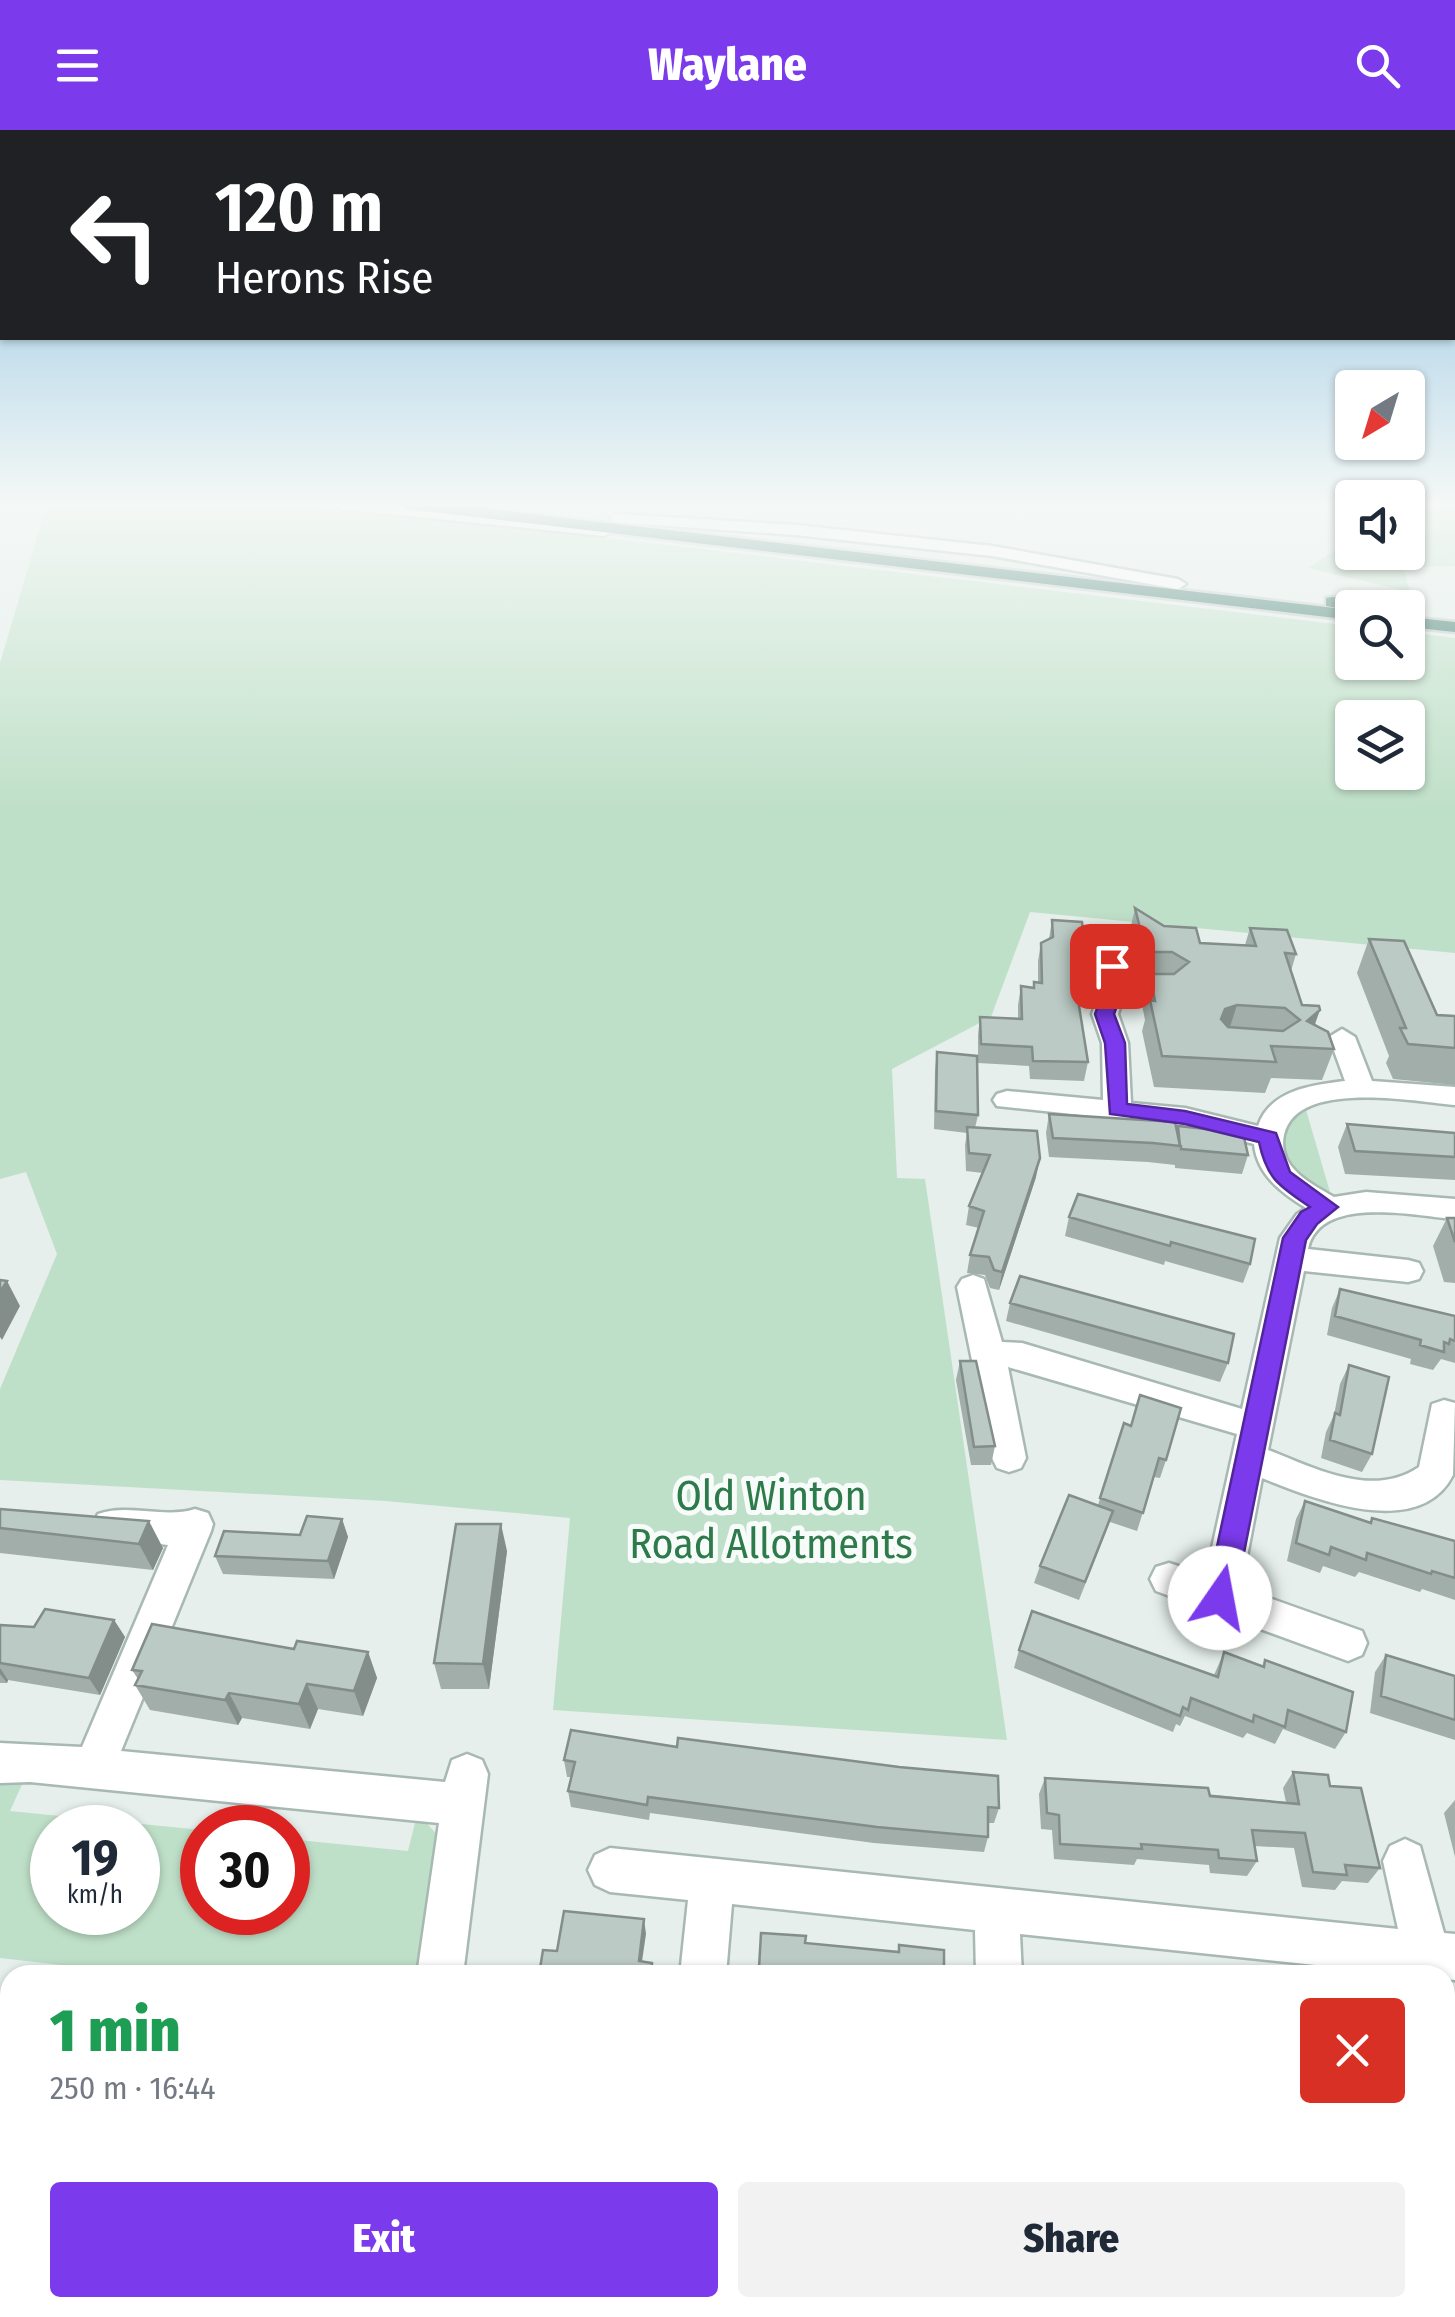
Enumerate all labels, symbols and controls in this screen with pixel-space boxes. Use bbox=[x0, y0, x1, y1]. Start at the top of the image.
icon: menu bbox=[50, 38, 105, 93]
text: Waylane bbox=[648, 38, 807, 92]
icon: search bbox=[1350, 38, 1405, 93]
text: 120 m bbox=[215, 166, 383, 250]
icon: left bbox=[50, 170, 180, 300]
text: Herons Rise bbox=[215, 251, 433, 305]
north arrow bbox=[1335, 370, 1425, 460]
map controls bbox=[1335, 370, 1425, 790]
button: sound bbox=[1335, 480, 1425, 570]
button: search bbox=[1335, 590, 1425, 680]
button: layers bbox=[1335, 700, 1425, 790]
pin bbox=[1070, 924, 1155, 1009]
icon: arrive bbox=[1085, 939, 1140, 994]
park label: Old Winton Road Allotments bbox=[629, 1471, 913, 1569]
position arrow bbox=[1168, 1546, 1272, 1650]
speed limit sign: 30 bbox=[180, 1805, 310, 1935]
text: 19 bbox=[71, 1828, 118, 1888]
text: km/h bbox=[67, 1880, 123, 1910]
text: 1 min bbox=[50, 1995, 181, 2067]
button: close bbox=[1300, 1998, 1405, 2103]
text: 250 m · 16:44 bbox=[50, 2069, 215, 2107]
button: Exit bbox=[50, 2182, 718, 2297]
button: Share bbox=[738, 2182, 1405, 2297]

